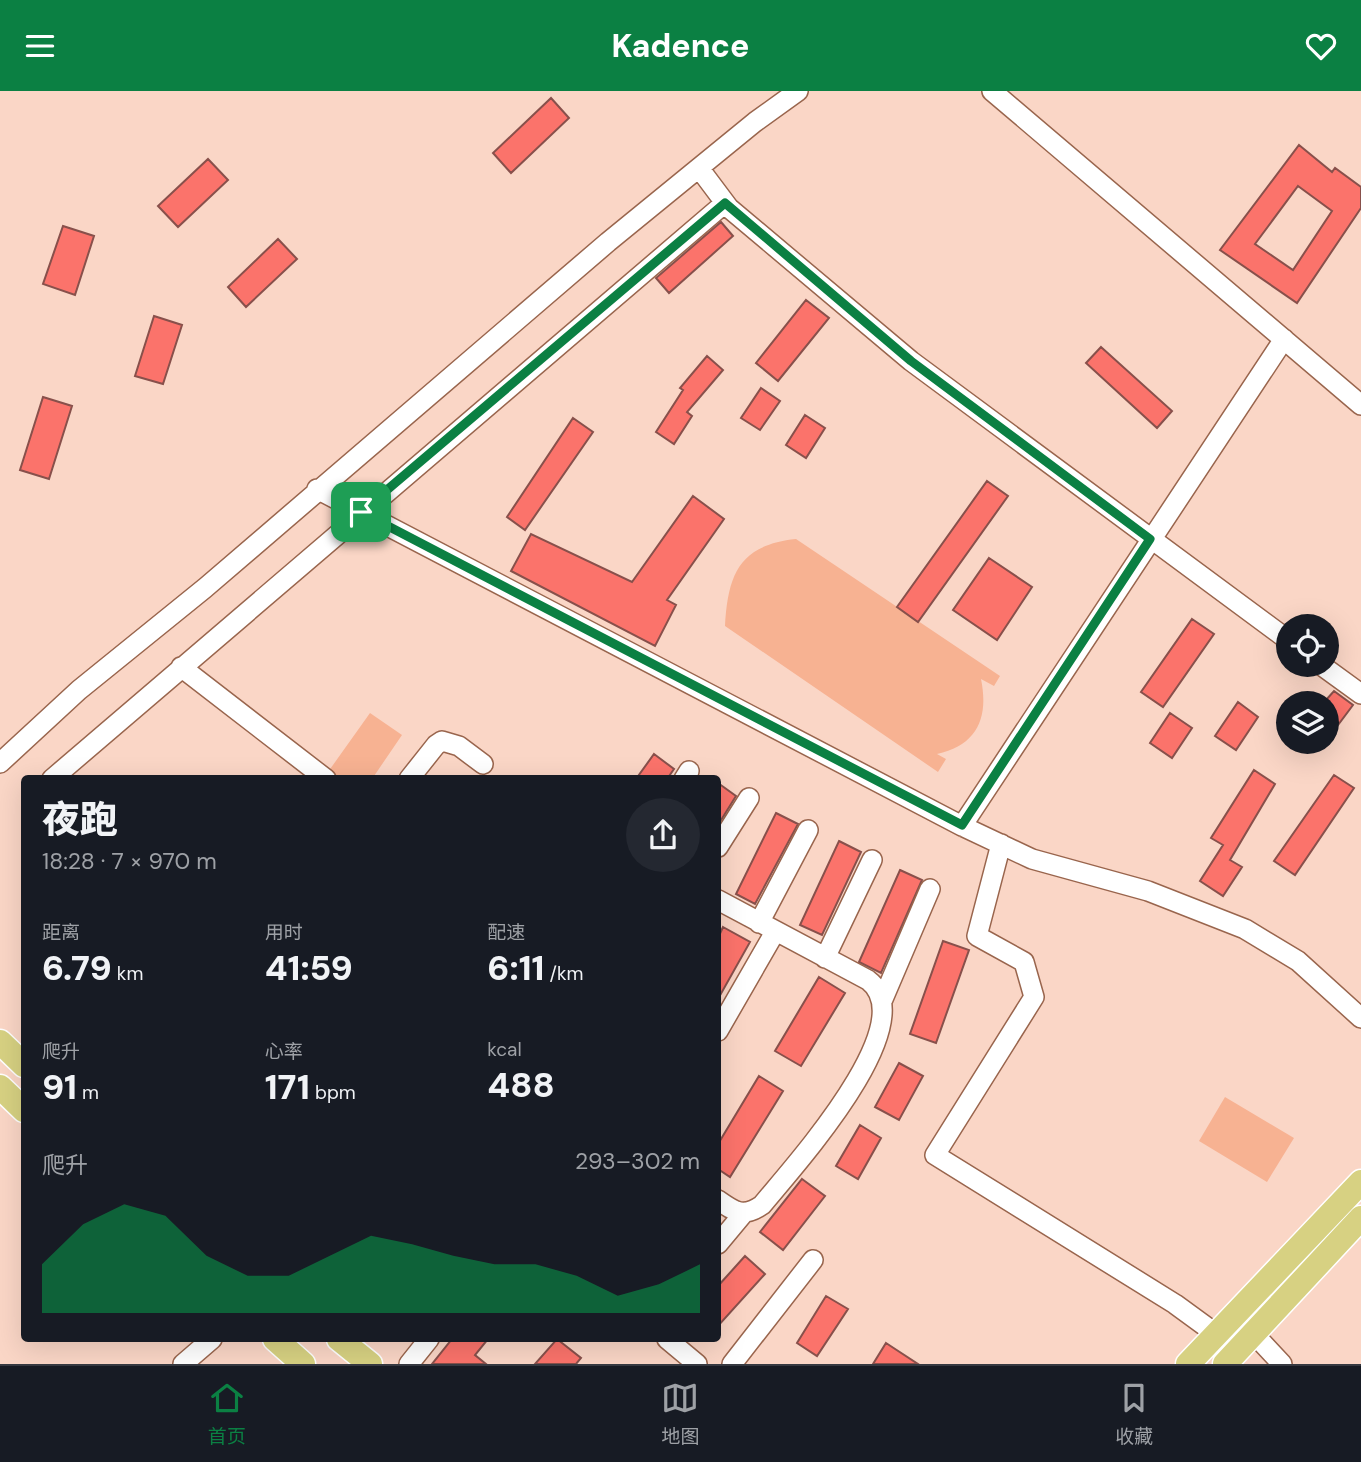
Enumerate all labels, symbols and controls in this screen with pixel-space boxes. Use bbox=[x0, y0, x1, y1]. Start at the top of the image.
text: Kadence bbox=[612, 25, 749, 67]
icon: menu bbox=[21, 27, 59, 65]
icon: heart bbox=[1302, 27, 1340, 65]
pin bbox=[331, 482, 391, 542]
icon: arrive bbox=[342, 493, 380, 531]
map controls bbox=[1276, 614, 1339, 754]
button: locate bbox=[1276, 614, 1339, 677]
button: layers bbox=[1276, 691, 1339, 754]
text: 夜跑 bbox=[42, 795, 118, 845]
button: share bbox=[626, 798, 700, 872]
text: 18:28 · 7 × 970 m bbox=[42, 846, 217, 876]
text: 距离 bbox=[42, 920, 80, 945]
text: 用时 bbox=[265, 920, 303, 945]
text: 配速 bbox=[487, 920, 525, 945]
text: 6.79 bbox=[42, 945, 112, 991]
text: 41:59 bbox=[265, 945, 353, 991]
text: 6:11 bbox=[487, 945, 544, 991]
text: km bbox=[112, 961, 143, 986]
text: /km bbox=[544, 961, 584, 986]
text: kcal bbox=[487, 1037, 522, 1062]
text: 爬升 bbox=[42, 1039, 80, 1064]
text: 心率 bbox=[265, 1039, 303, 1064]
text: 488 bbox=[487, 1062, 555, 1108]
text: 91 bbox=[42, 1064, 77, 1110]
text: 171 bbox=[265, 1064, 310, 1110]
text: m bbox=[77, 1080, 99, 1105]
text: bpm bbox=[310, 1080, 356, 1105]
text: 293–302 m bbox=[575, 1146, 700, 1176]
text: 爬升 bbox=[42, 1150, 88, 1180]
tab: 首页 bbox=[208, 1379, 246, 1449]
tab: 地图 bbox=[661, 1379, 699, 1449]
tab: 收藏 bbox=[1115, 1379, 1153, 1449]

